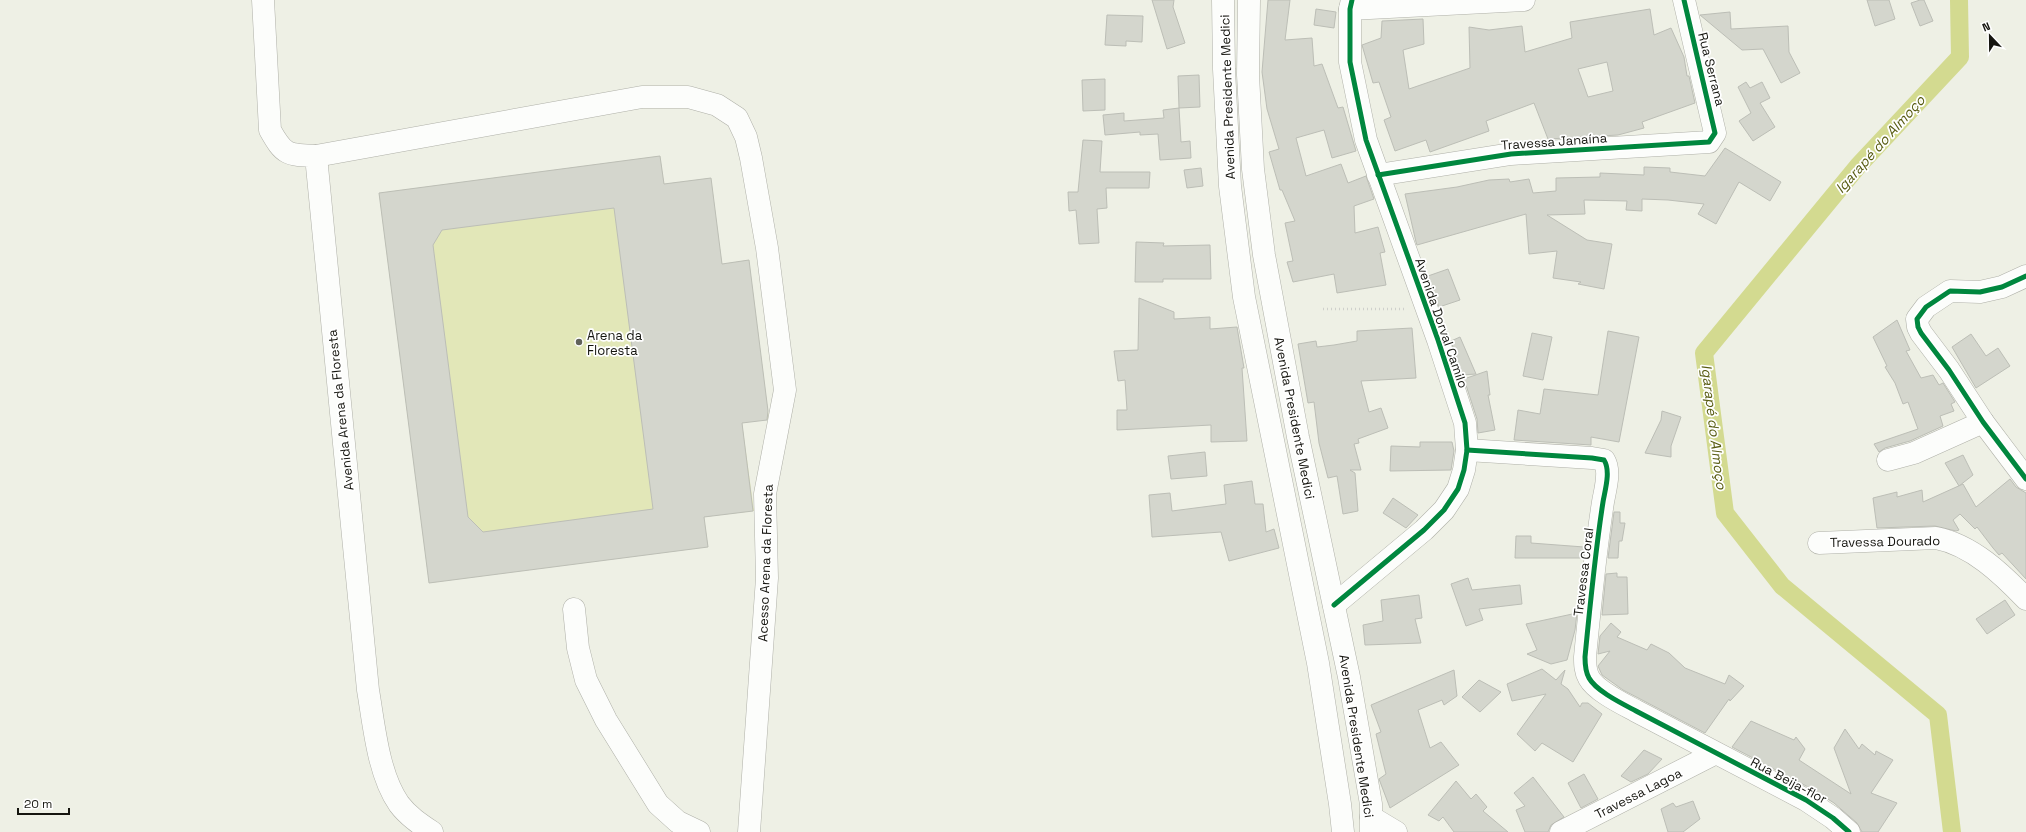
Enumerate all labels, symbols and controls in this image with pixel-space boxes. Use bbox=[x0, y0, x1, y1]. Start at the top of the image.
street label: Avenida Presidente Medici bbox=[1216, 14, 1239, 180]
north arrow bbox=[1970, 16, 2010, 56]
text: N bbox=[1980, 19, 1992, 35]
street label: Rua Serrana bbox=[1694, 31, 1729, 108]
water label: Igarapé do Almoço bbox=[1831, 91, 1929, 197]
street label: Travessa Janaína bbox=[1500, 129, 1608, 154]
street label: Avenida Dorval Camilo bbox=[1411, 256, 1472, 390]
place label: Arena da Floresta bbox=[587, 327, 643, 359]
street label: Avenida Arena da Floresta bbox=[324, 328, 357, 491]
street label: Avenida Presidente Medici bbox=[1270, 335, 1319, 501]
marker: Arena da Floresta bbox=[574, 337, 584, 347]
water label: Igarapé do Almoço bbox=[1697, 364, 1731, 491]
street label: Acesso Arena da Floresta bbox=[754, 483, 777, 642]
street label: Travessa Coral bbox=[1570, 527, 1597, 617]
street label: Travessa Dourado bbox=[1830, 532, 1940, 551]
street label: Avenida Presidente Medici bbox=[1335, 653, 1378, 819]
street label: Rua Beija-flor bbox=[1748, 753, 1830, 808]
street label: Travessa Lagoa bbox=[1592, 764, 1685, 823]
scale bar bbox=[18, 790, 69, 816]
text: 20 m bbox=[24, 796, 52, 812]

